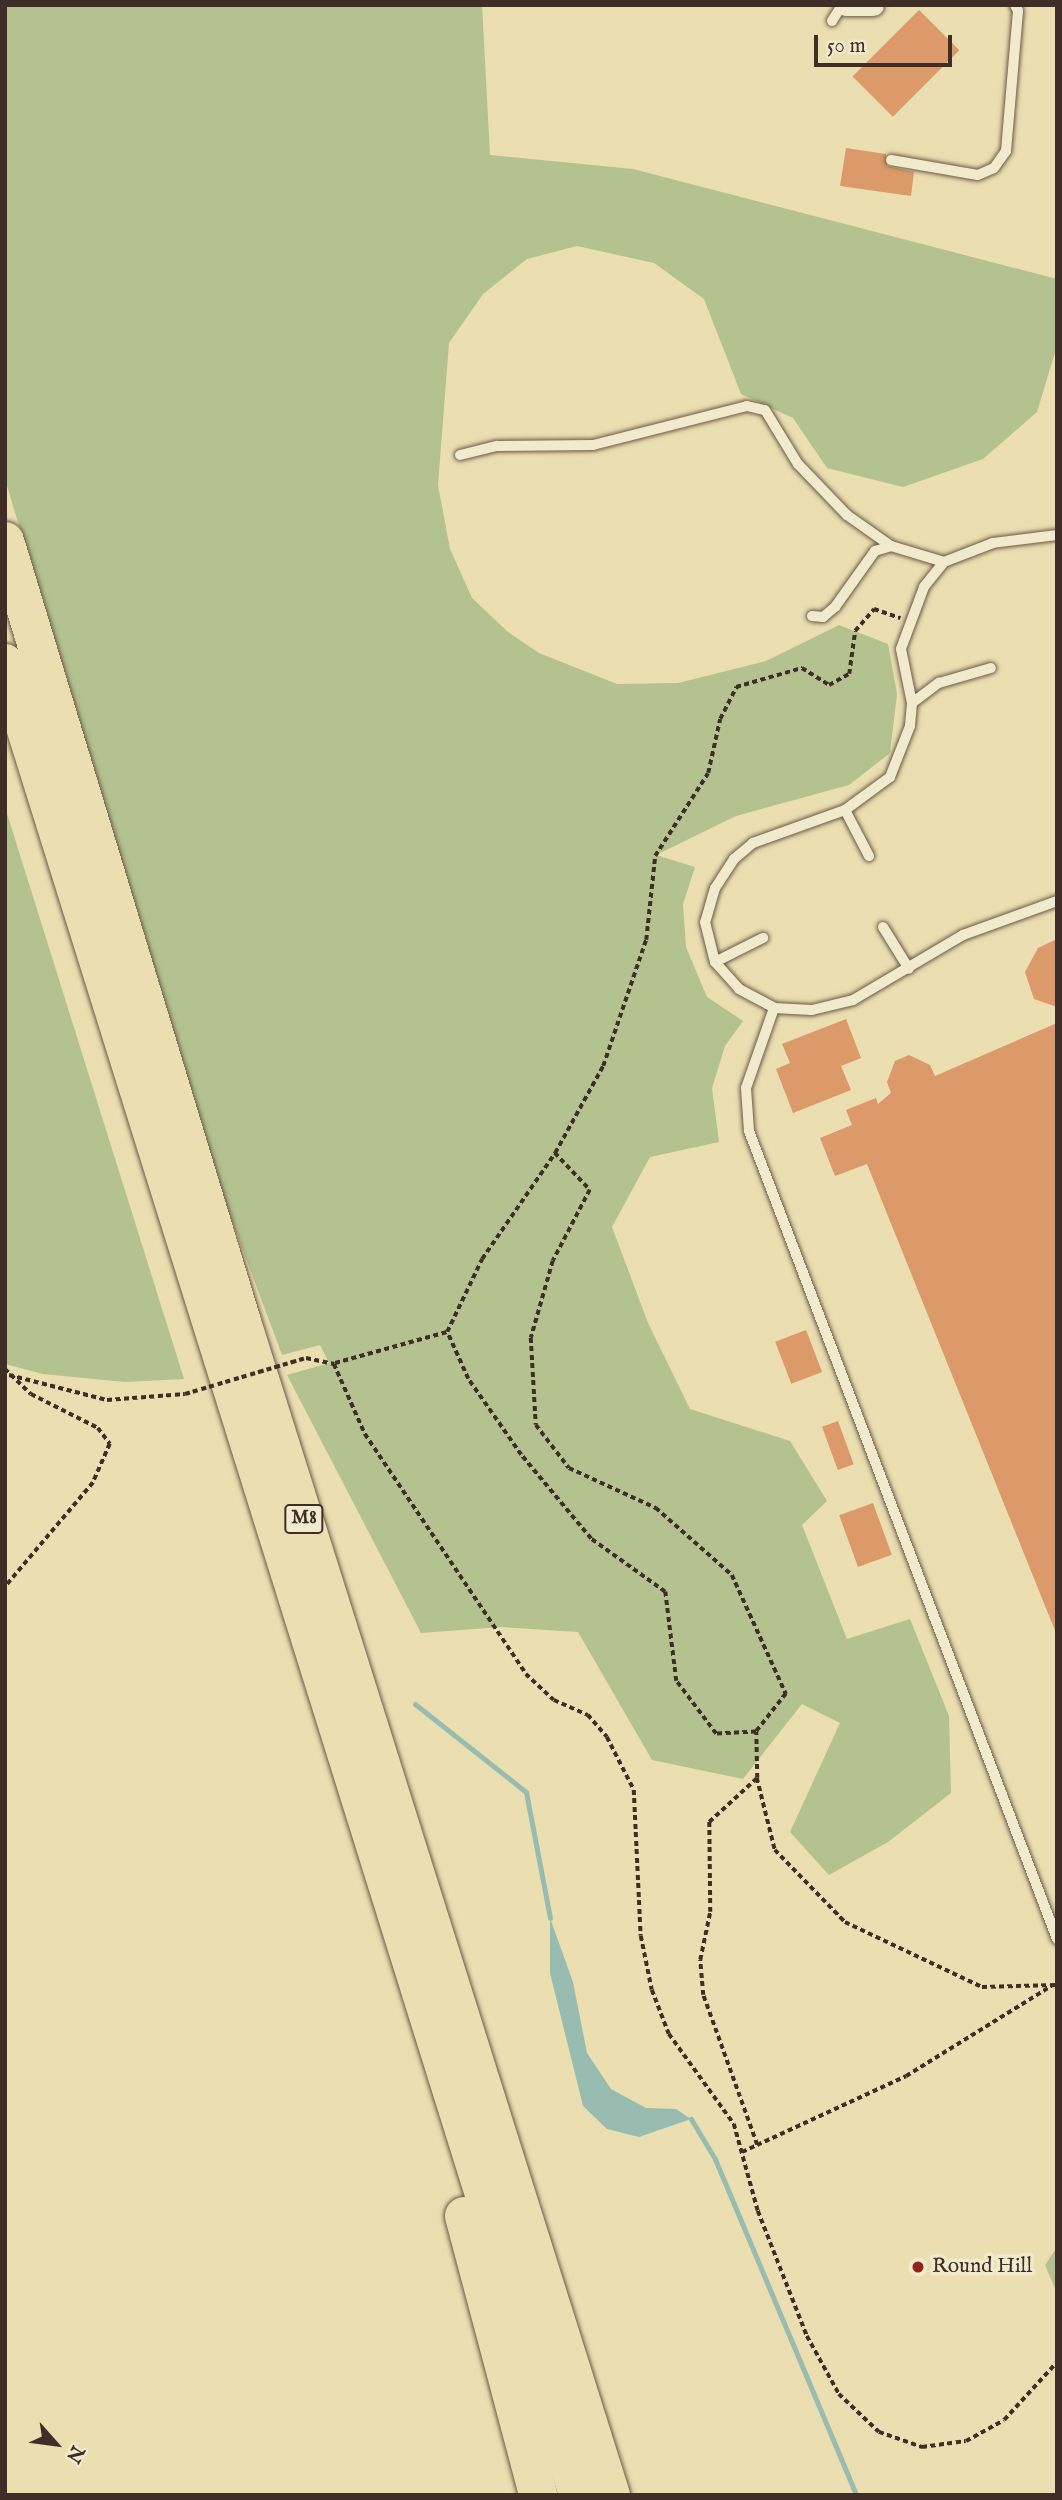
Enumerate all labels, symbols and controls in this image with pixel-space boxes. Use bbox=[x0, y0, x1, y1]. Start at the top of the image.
scale bar bbox=[817, 21, 955, 65]
text: 50 m bbox=[827, 33, 866, 60]
road number: M8 bbox=[283, 1504, 325, 1534]
place label: Round Hill bbox=[932, 2254, 1032, 2280]
marker: Round Hill bbox=[910, 2259, 926, 2275]
north arrow bbox=[21, 2409, 91, 2479]
text: N bbox=[60, 2441, 89, 2467]

